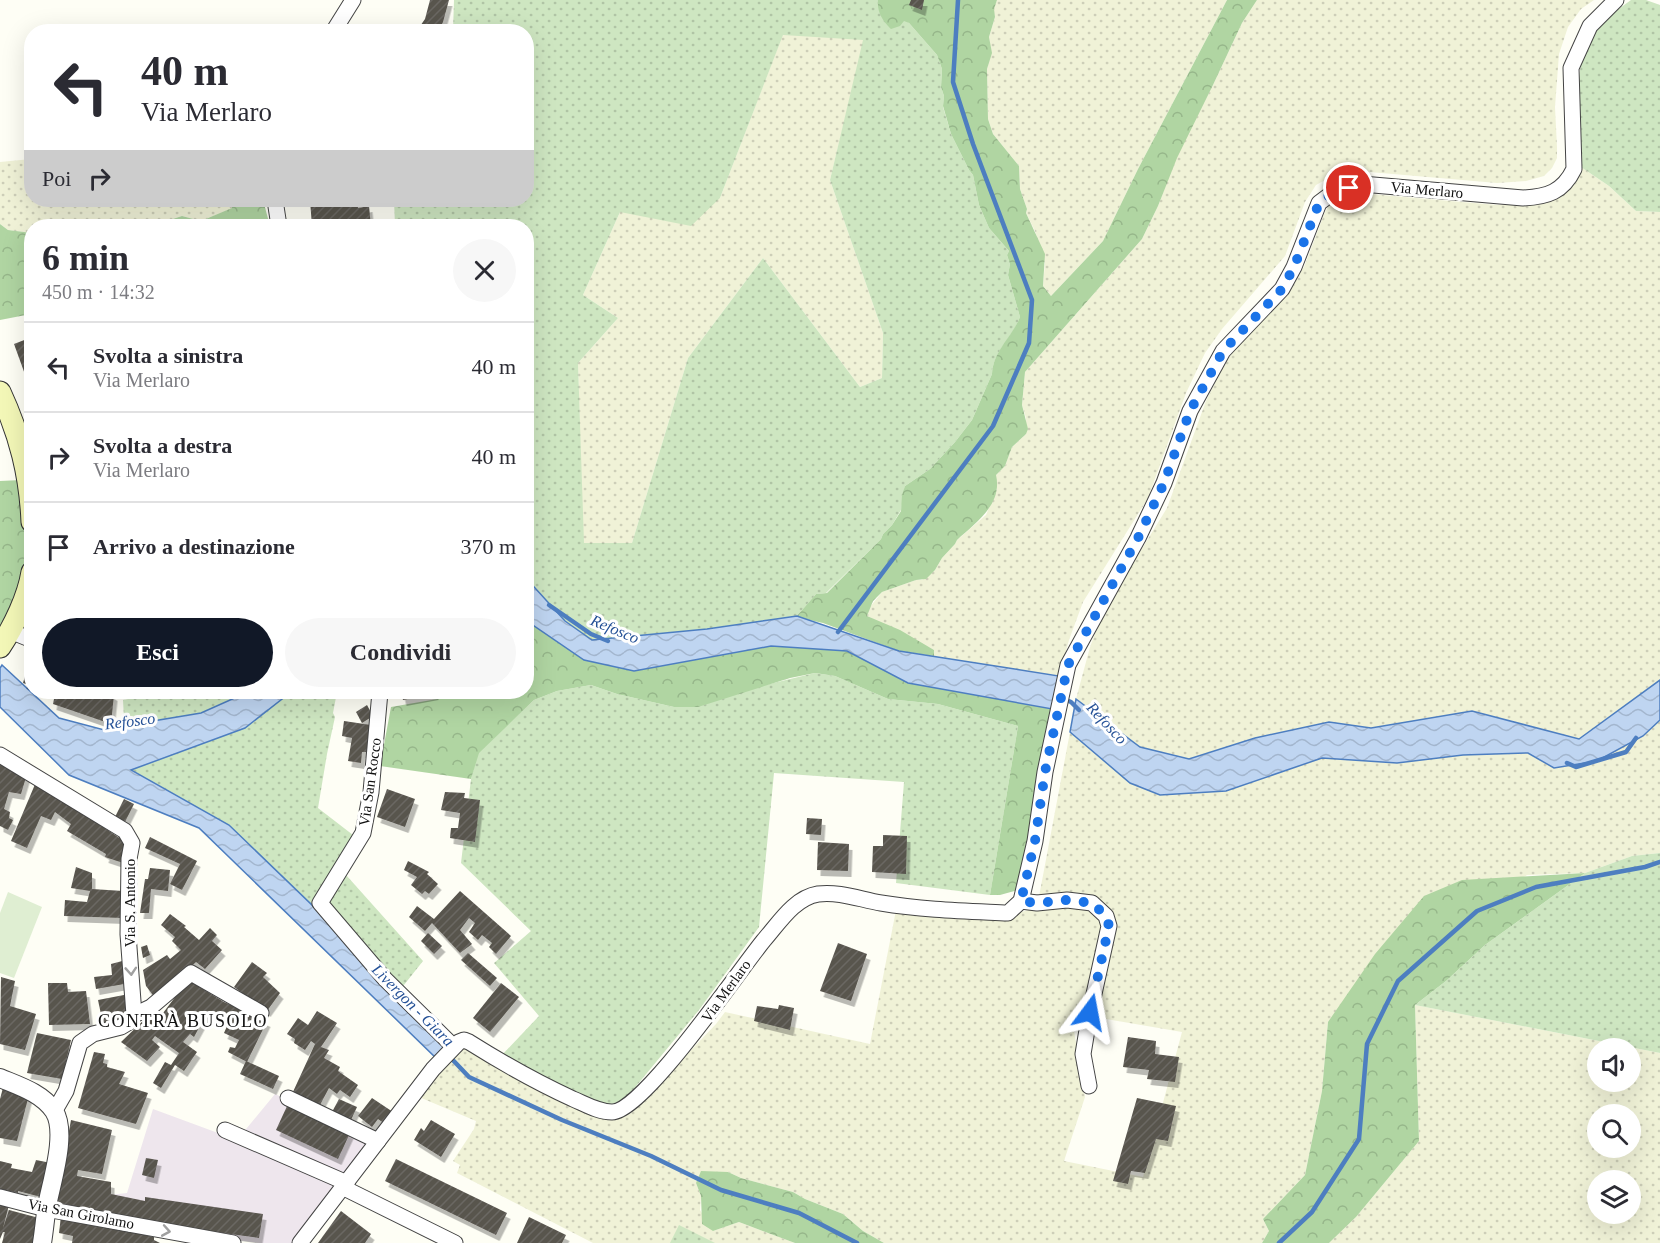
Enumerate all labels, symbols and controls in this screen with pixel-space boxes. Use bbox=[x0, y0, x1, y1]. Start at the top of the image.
icon: left bbox=[42, 48, 120, 126]
text: 40 m bbox=[141, 48, 229, 94]
text: Via Merlaro bbox=[141, 97, 272, 127]
icon: right bbox=[83, 162, 116, 195]
pin bbox=[1323, 162, 1374, 213]
text: Poi bbox=[42, 166, 71, 191]
icon: arrive bbox=[1332, 171, 1365, 204]
street label: Via Merlaro bbox=[1390, 179, 1464, 201]
text: 6 min bbox=[42, 238, 129, 278]
button: close bbox=[453, 239, 516, 302]
text: 450 m · 14:32 bbox=[42, 281, 155, 303]
text: Svolta a sinistra bbox=[93, 343, 243, 368]
icon: left bbox=[42, 351, 75, 384]
text: 40 m bbox=[471, 354, 516, 379]
text: Via Merlaro bbox=[93, 369, 190, 391]
text: Svolta a destra bbox=[93, 433, 232, 458]
icon: right bbox=[42, 441, 75, 474]
text: 40 m bbox=[471, 444, 516, 469]
text: Via Merlaro bbox=[93, 459, 190, 481]
icon: arrive bbox=[42, 531, 75, 564]
text: Arrivo a destinazione bbox=[93, 534, 295, 559]
text: 370 m bbox=[460, 534, 516, 559]
water label: Refosco bbox=[587, 611, 642, 648]
button: Esci bbox=[42, 618, 273, 687]
button: Condividi bbox=[285, 618, 516, 687]
water label: Refosco bbox=[1082, 698, 1130, 748]
water label: Refosco bbox=[103, 709, 156, 734]
street label: Via San Rocco bbox=[356, 737, 384, 827]
street label: Via S. Antonio bbox=[122, 859, 138, 947]
street label: Via Merlaro bbox=[698, 957, 754, 1025]
water label: Livergon - Giara bbox=[367, 960, 457, 1050]
one-way arrow bbox=[124, 967, 137, 976]
position arrow bbox=[1058, 980, 1122, 1044]
district label: CONTRÀ BUSOLO bbox=[98, 1010, 268, 1031]
map controls bbox=[1587, 1038, 1641, 1224]
button: sound bbox=[1587, 1038, 1641, 1092]
button: search bbox=[1587, 1104, 1641, 1158]
button: layers bbox=[1587, 1170, 1641, 1224]
street label: Via San Girolamo bbox=[26, 1196, 136, 1232]
one-way arrow bbox=[161, 1224, 171, 1237]

